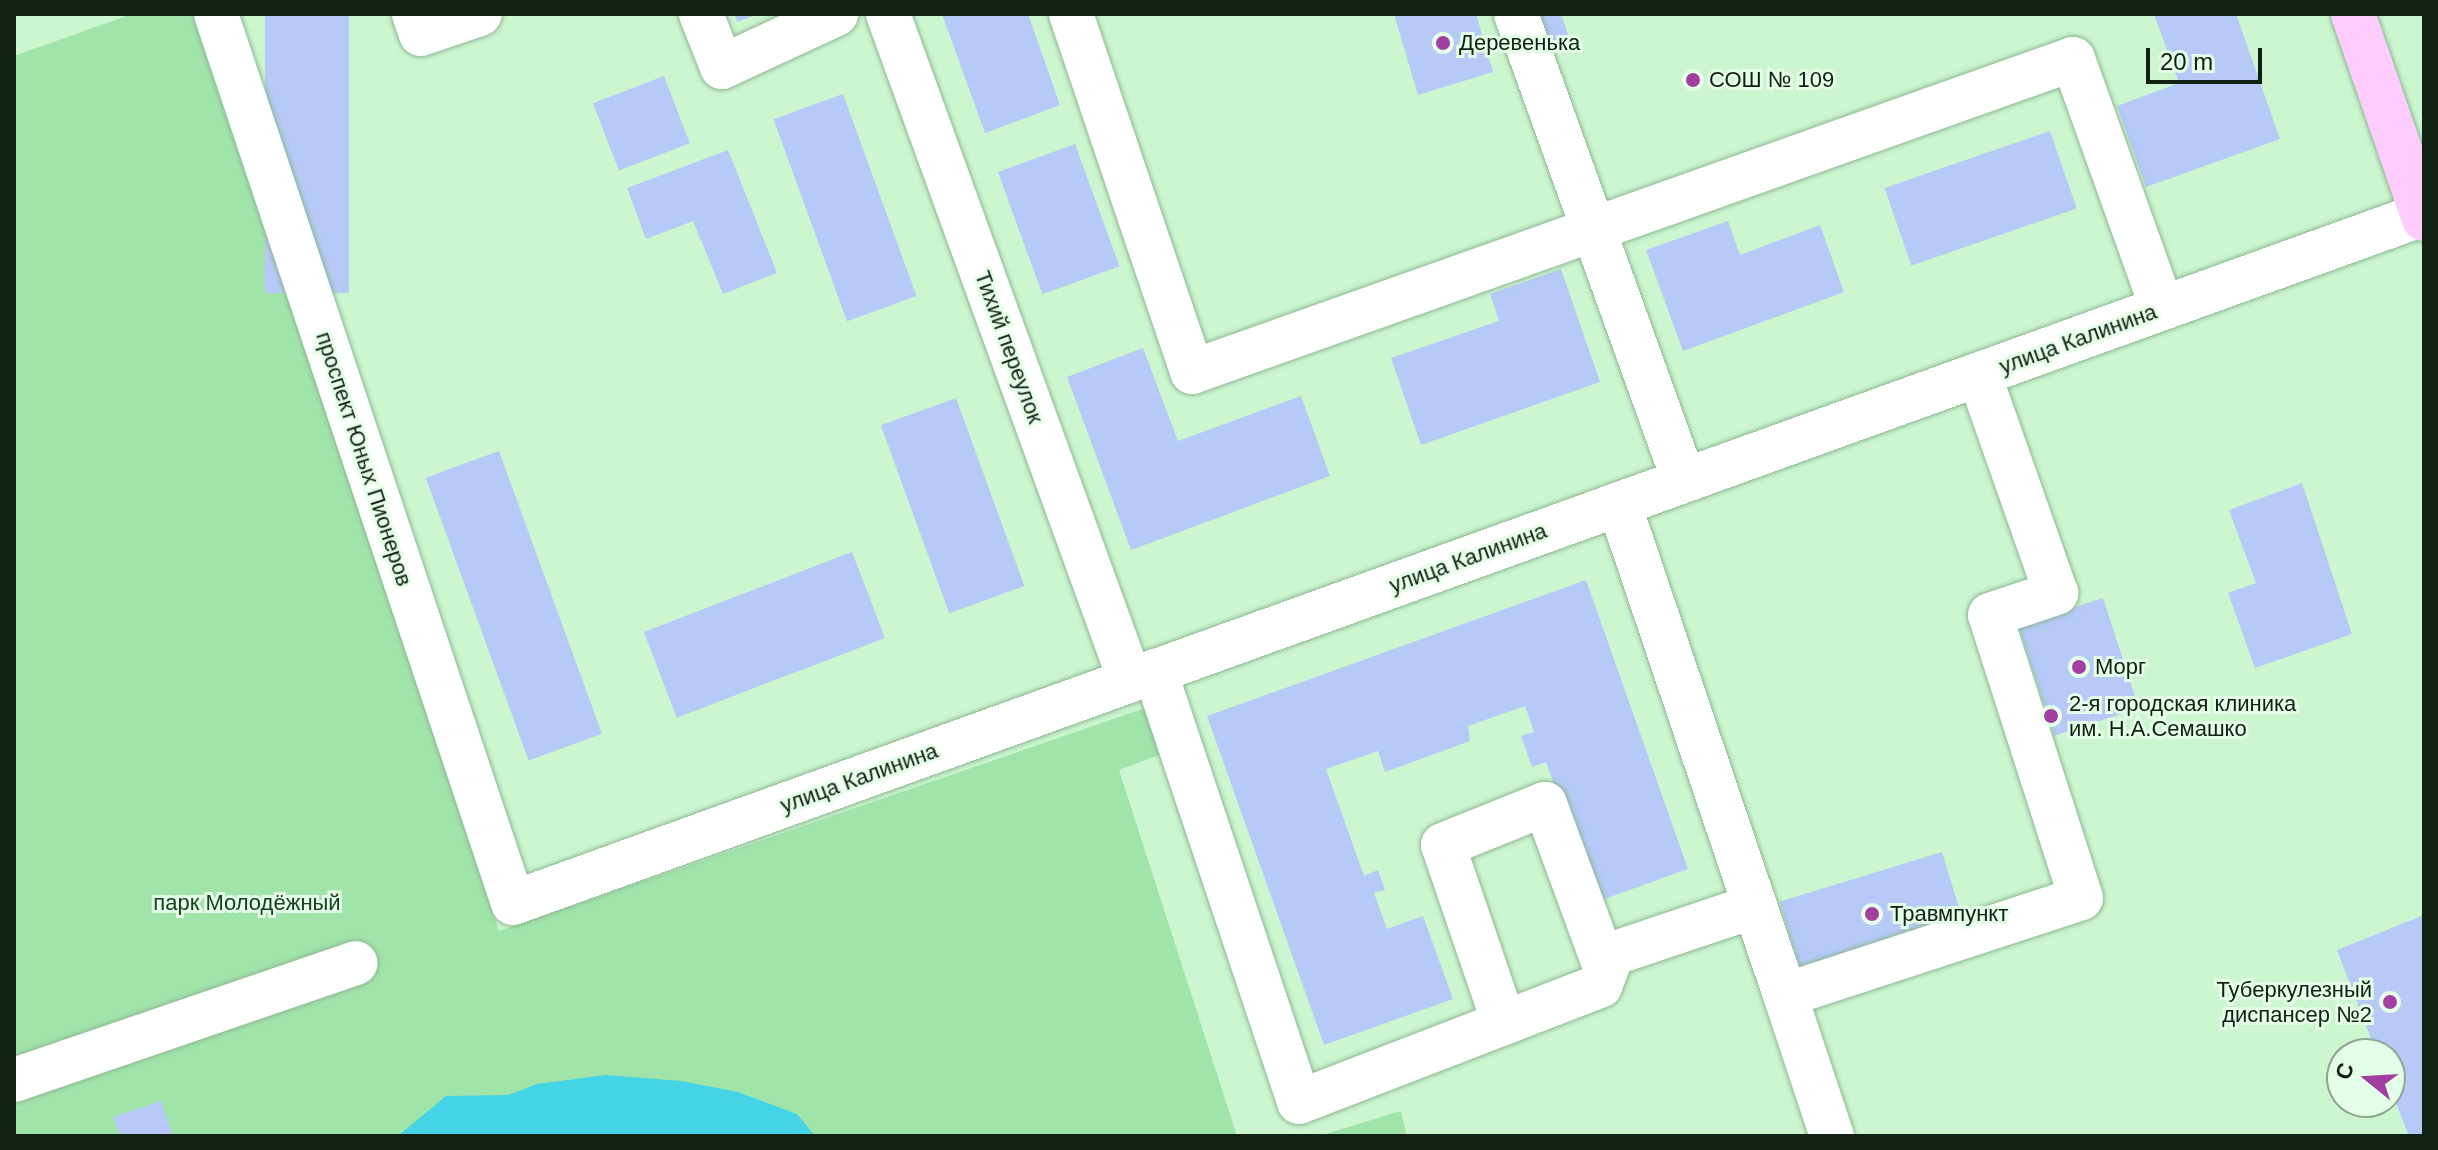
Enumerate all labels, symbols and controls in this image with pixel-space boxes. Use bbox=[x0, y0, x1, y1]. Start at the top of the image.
place label: Деревенька bbox=[1459, 30, 1580, 56]
scale bar bbox=[2150, 32, 2266, 82]
marker: Деревенька bbox=[1434, 34, 1452, 52]
text: 20 m bbox=[2160, 48, 2213, 75]
place label: СОШ № 109 bbox=[1709, 67, 1834, 93]
marker: СОШ № 109 bbox=[1684, 71, 1702, 89]
street label: Тихий переулок bbox=[969, 267, 1049, 427]
street label: улица Калинина bbox=[1996, 298, 2160, 380]
street label: проспект Юных Пионеров bbox=[310, 329, 418, 589]
street label: улица Калинина bbox=[1386, 517, 1550, 599]
place label: Морг bbox=[2095, 654, 2146, 680]
marker: Морг bbox=[2070, 658, 2088, 676]
place label: 2-я городская клиника им. Н.А.Семашко bbox=[2069, 690, 2296, 742]
marker: 2-я городская клиника им. Н.А.Семашко bbox=[2040, 705, 2062, 727]
street label: улица Калинина bbox=[777, 737, 941, 819]
park label: парк Молодёжный bbox=[153, 890, 341, 916]
place label: Травмпункт bbox=[1890, 901, 2008, 927]
marker: Травмпункт bbox=[1861, 903, 1883, 925]
place label: Туберкулезный диспансер №2 bbox=[2216, 976, 2372, 1028]
marker: Туберкулезный диспансер №2 bbox=[2379, 991, 2401, 1013]
north arrow bbox=[2326, 1038, 2406, 1118]
text: С bbox=[2330, 1060, 2359, 1082]

